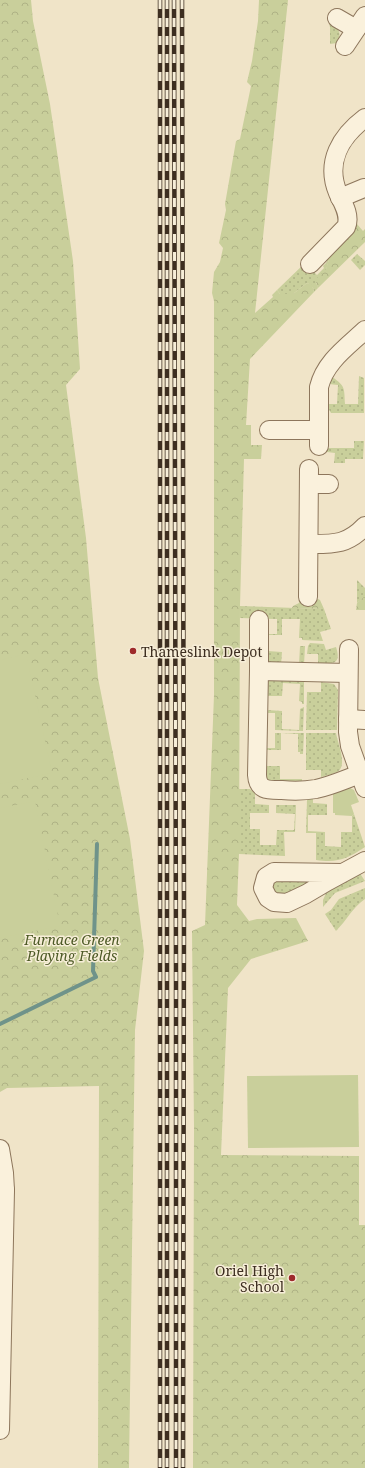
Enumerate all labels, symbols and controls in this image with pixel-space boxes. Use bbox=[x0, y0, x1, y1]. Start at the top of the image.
place label: Thameslink Depot bbox=[141, 642, 262, 661]
marker: Thameslink Depot bbox=[128, 646, 138, 656]
park label: Furnace Green Playing Fields bbox=[23, 930, 120, 965]
place label: Oriel High School bbox=[215, 1261, 285, 1296]
marker: Oriel High School bbox=[287, 1273, 297, 1283]

